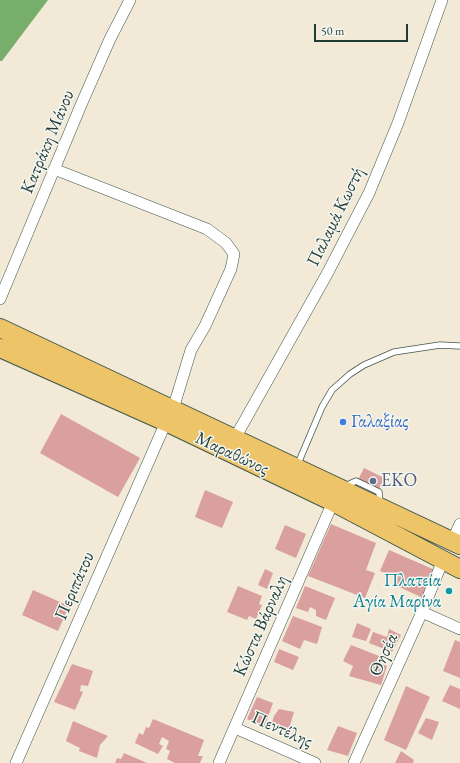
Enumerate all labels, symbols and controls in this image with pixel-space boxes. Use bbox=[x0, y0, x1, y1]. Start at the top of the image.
scale bar bbox=[316, 16, 410, 42]
text: 50 m bbox=[321, 23, 344, 39]
street label: Κατράκη Μάνου bbox=[16, 87, 80, 197]
street label: Παλαμά Κωστή bbox=[303, 164, 369, 270]
place label: Γαλαξίας bbox=[351, 411, 409, 433]
marker: Γαλαξίας bbox=[338, 417, 348, 427]
street label: Μαραθώνος bbox=[192, 428, 272, 480]
place label: EKO bbox=[381, 470, 417, 492]
marker: EKO bbox=[368, 476, 378, 486]
street label: Περιπάτου bbox=[50, 548, 100, 624]
place label: Πλατεία Αγία Μαρίνα bbox=[353, 570, 441, 612]
street label: Κώστα Βάρναλη bbox=[229, 572, 293, 680]
marker: Πλατεία Αγία Μαρίνα bbox=[444, 586, 454, 596]
street label: Θησέα bbox=[365, 630, 403, 680]
street label: Πεντέλης bbox=[248, 707, 316, 753]

